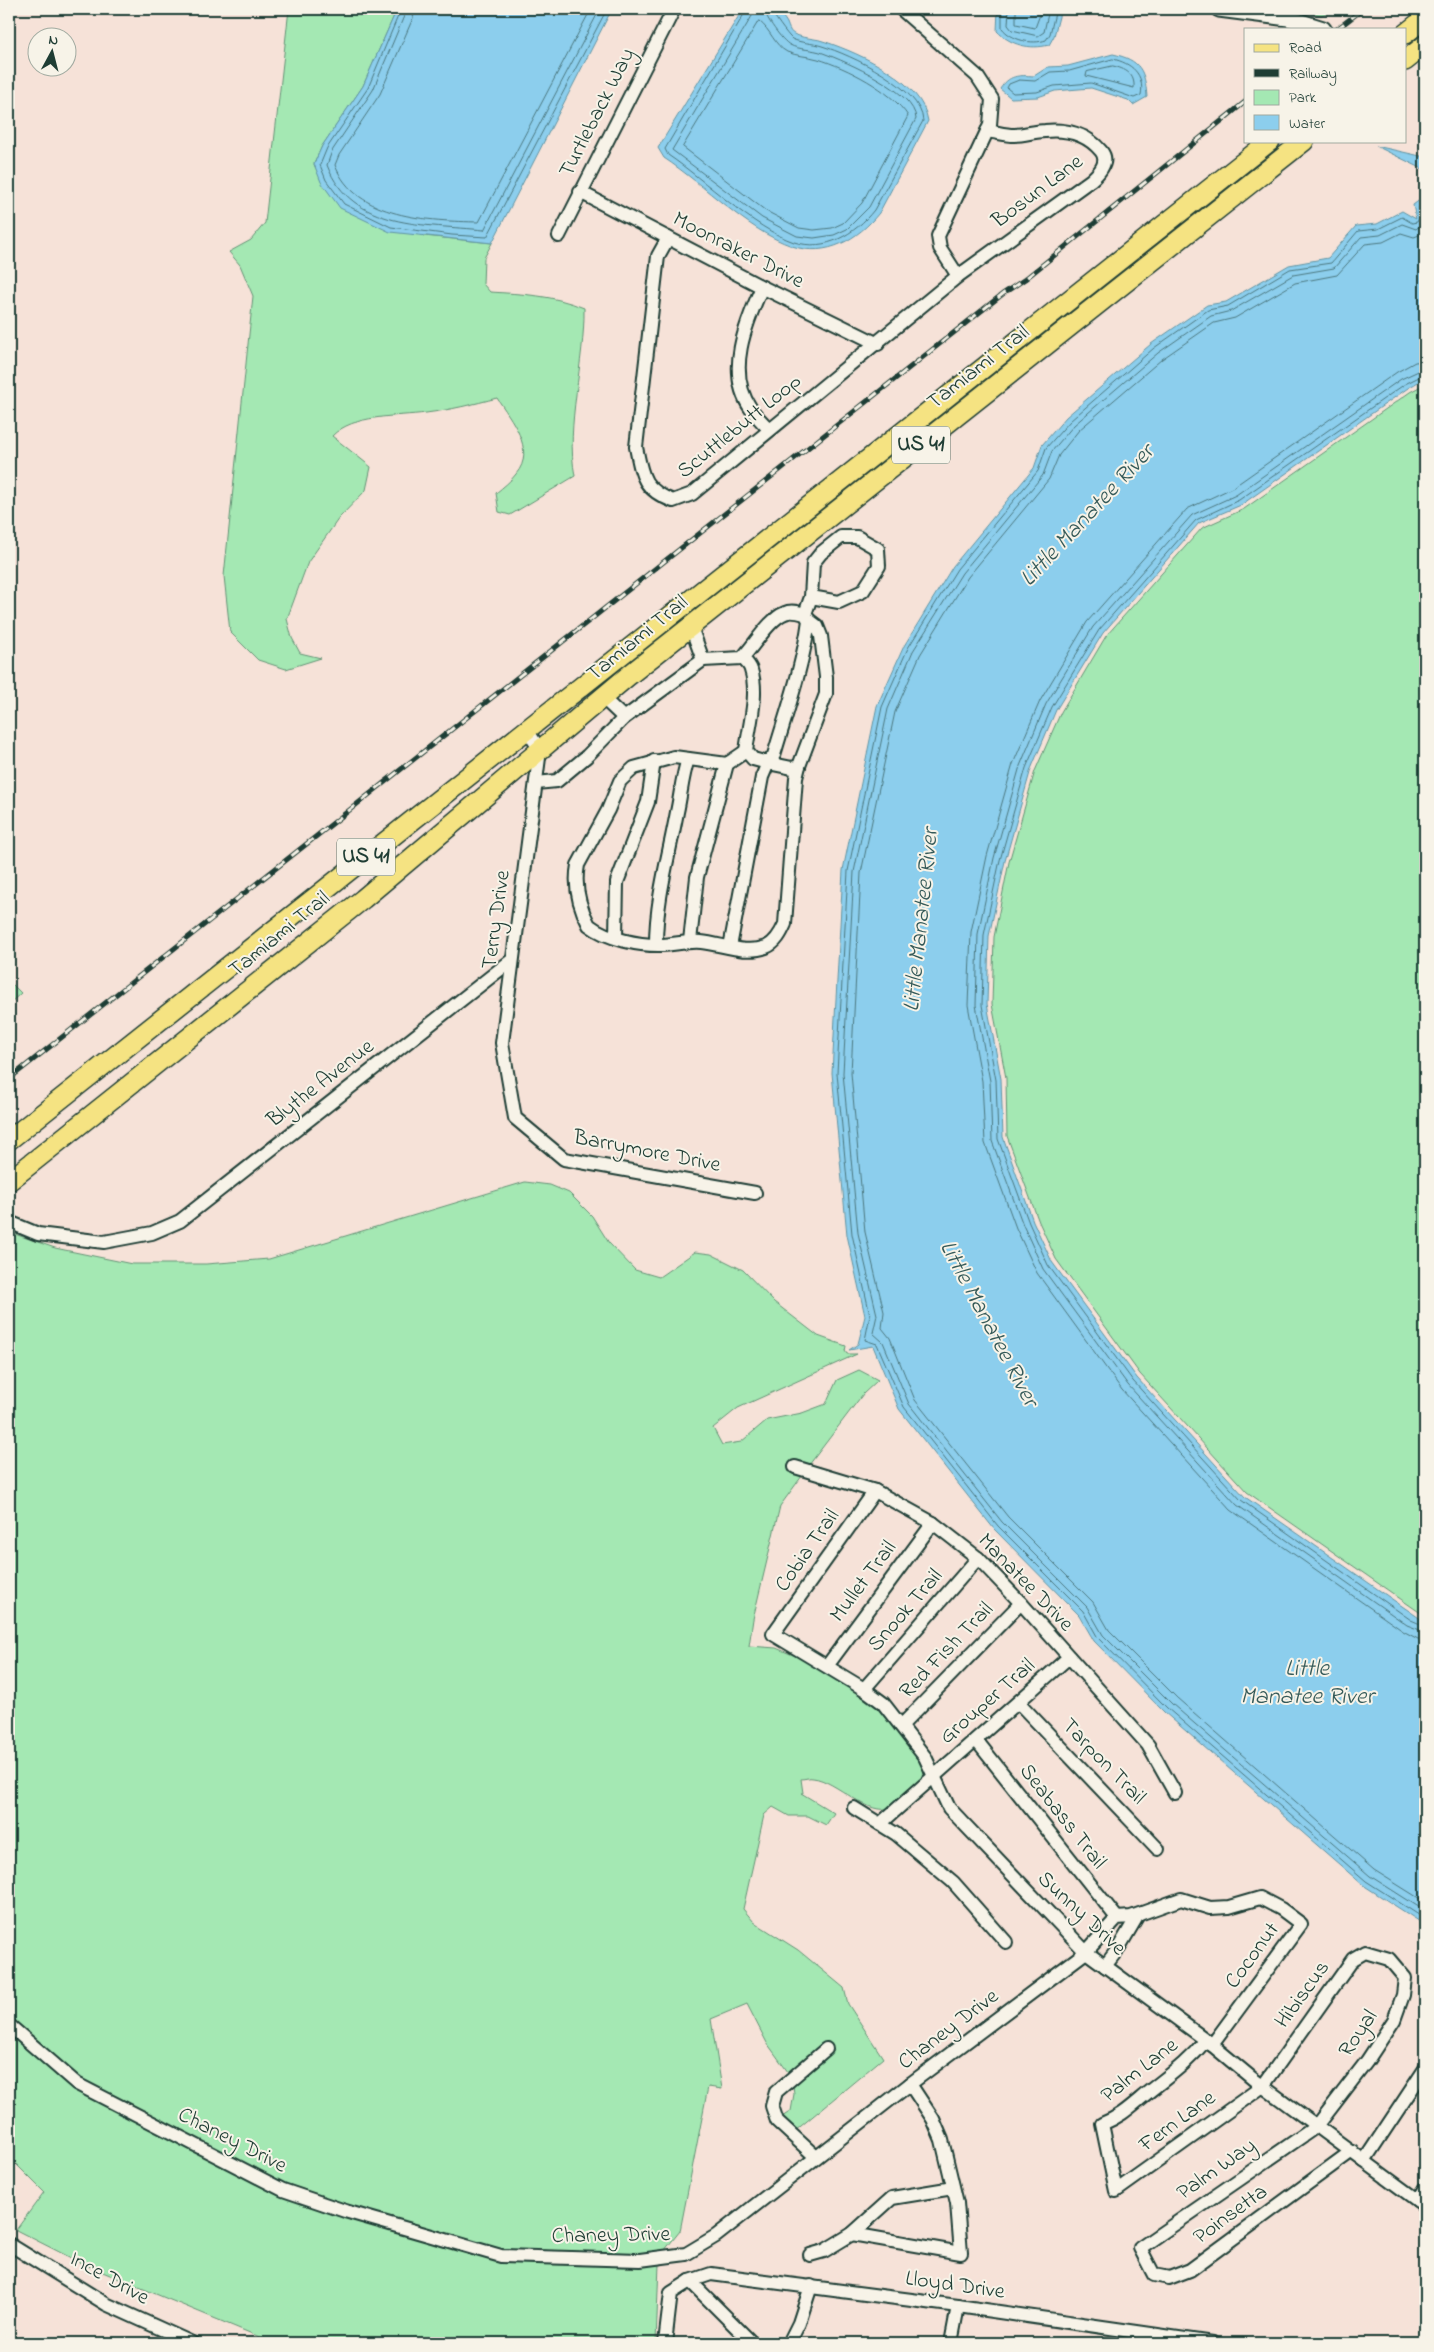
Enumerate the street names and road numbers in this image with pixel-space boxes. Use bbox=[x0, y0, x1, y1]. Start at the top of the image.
street label: Turtleback Way bbox=[552, 43, 645, 184]
street label: Bosun Lane bbox=[985, 147, 1090, 238]
street label: Moonraker Drive bbox=[667, 204, 809, 298]
street label: Tamiami Trail bbox=[921, 318, 1037, 418]
street label: Scuttlebutt Loop bbox=[671, 367, 809, 487]
road number: US 41 bbox=[892, 426, 950, 464]
street label: Tamiami Trail bbox=[580, 588, 696, 690]
road number: US 41 bbox=[337, 839, 395, 876]
street label: Terry Drive bbox=[474, 868, 521, 972]
street label: Tamiami Trail bbox=[222, 884, 338, 986]
street label: Blythe Avenue bbox=[260, 1032, 382, 1138]
street label: Barrymore Drive bbox=[570, 1122, 723, 1183]
street label: Cobia Trail bbox=[768, 1503, 848, 1599]
street label: Manatee Drive bbox=[970, 1526, 1081, 1640]
street label: Mullet Trail bbox=[823, 1534, 905, 1630]
street label: Snook Trail bbox=[861, 1562, 951, 1660]
street label: Red Fish Trail bbox=[892, 1595, 1002, 1707]
street label: Grouper Trail bbox=[933, 1651, 1043, 1753]
street label: Tarpon Trail bbox=[1053, 1711, 1153, 1813]
street label: Seabass Trail bbox=[1011, 1757, 1113, 1877]
street label: Sunny Drive bbox=[1028, 1864, 1133, 1965]
street label: Coconut bbox=[1218, 1916, 1288, 1996]
street label: Hibiscus bbox=[1267, 1954, 1339, 2036]
street label: Chaney Drive bbox=[892, 1981, 1007, 2079]
street label: Royal bbox=[1331, 2004, 1387, 2065]
street label: Palm Lane bbox=[1095, 2031, 1186, 2111]
street label: Fern Lane bbox=[1132, 2083, 1223, 2161]
street label: Chaney Drive bbox=[171, 2100, 292, 2183]
street label: Palm Way bbox=[1171, 2131, 1264, 2210]
street label: Poinsetta bbox=[1187, 2177, 1275, 2253]
street label: Chaney Drive bbox=[551, 2219, 671, 2254]
street label: Ince Drive bbox=[63, 2244, 155, 2314]
street label: Lloyd Drive bbox=[903, 2263, 1007, 2310]

